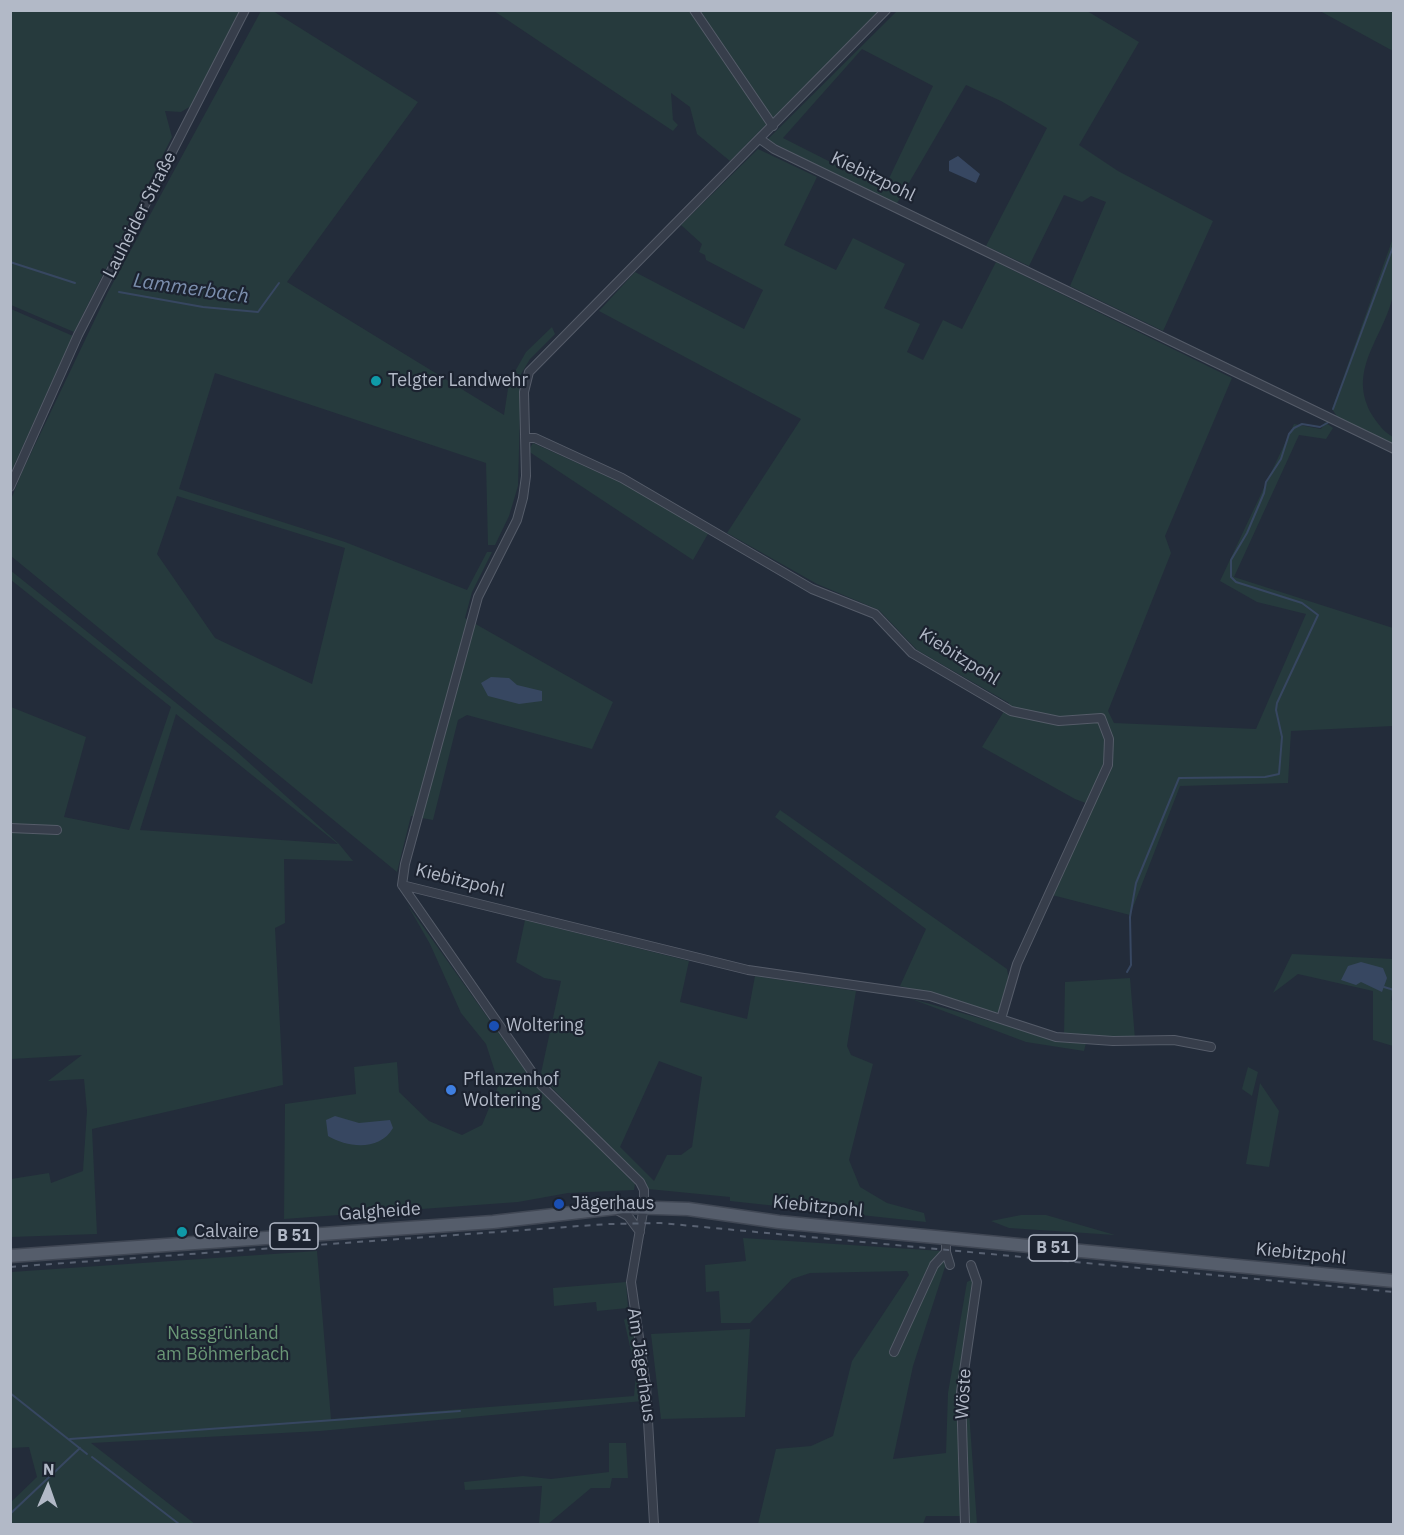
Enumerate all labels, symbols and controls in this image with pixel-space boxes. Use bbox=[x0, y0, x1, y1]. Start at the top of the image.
street label: Kiebitzpohl bbox=[827, 147, 919, 207]
street label: Lauheider Straße bbox=[99, 148, 181, 282]
water label: Lammerbach bbox=[132, 269, 250, 309]
place label: Telgter Landwehr bbox=[388, 370, 528, 392]
marker: Telgter Landwehr bbox=[369, 374, 383, 388]
street label: Kiebitzpohl bbox=[915, 624, 1003, 690]
street label: Kiebitzpohl bbox=[413, 860, 507, 902]
place label: Woltering bbox=[506, 1015, 584, 1037]
marker: Woltering bbox=[487, 1019, 501, 1033]
place label: Pflanzenhof Woltering bbox=[463, 1069, 559, 1112]
marker: Pflanzenhof Woltering bbox=[444, 1083, 458, 1097]
street label: Kiebitzpohl bbox=[772, 1192, 864, 1222]
place label: Jägerhaus bbox=[571, 1193, 655, 1215]
marker: Jägerhaus bbox=[552, 1197, 566, 1211]
street label: Galgheide bbox=[339, 1198, 421, 1226]
place label: Calvaire bbox=[194, 1221, 259, 1243]
road number: B 51 bbox=[270, 1223, 318, 1249]
marker: Calvaire bbox=[175, 1225, 189, 1239]
road number: B 51 bbox=[1029, 1235, 1077, 1261]
street label: Kiebitzpohl bbox=[1255, 1239, 1347, 1269]
street label: Am Jägerhaus bbox=[622, 1307, 660, 1423]
park label: Nassgrünland am Böhmerbach bbox=[156, 1323, 290, 1366]
street label: Wöste bbox=[952, 1368, 976, 1420]
north arrow bbox=[18, 1457, 78, 1517]
text: N bbox=[42, 1459, 55, 1479]

